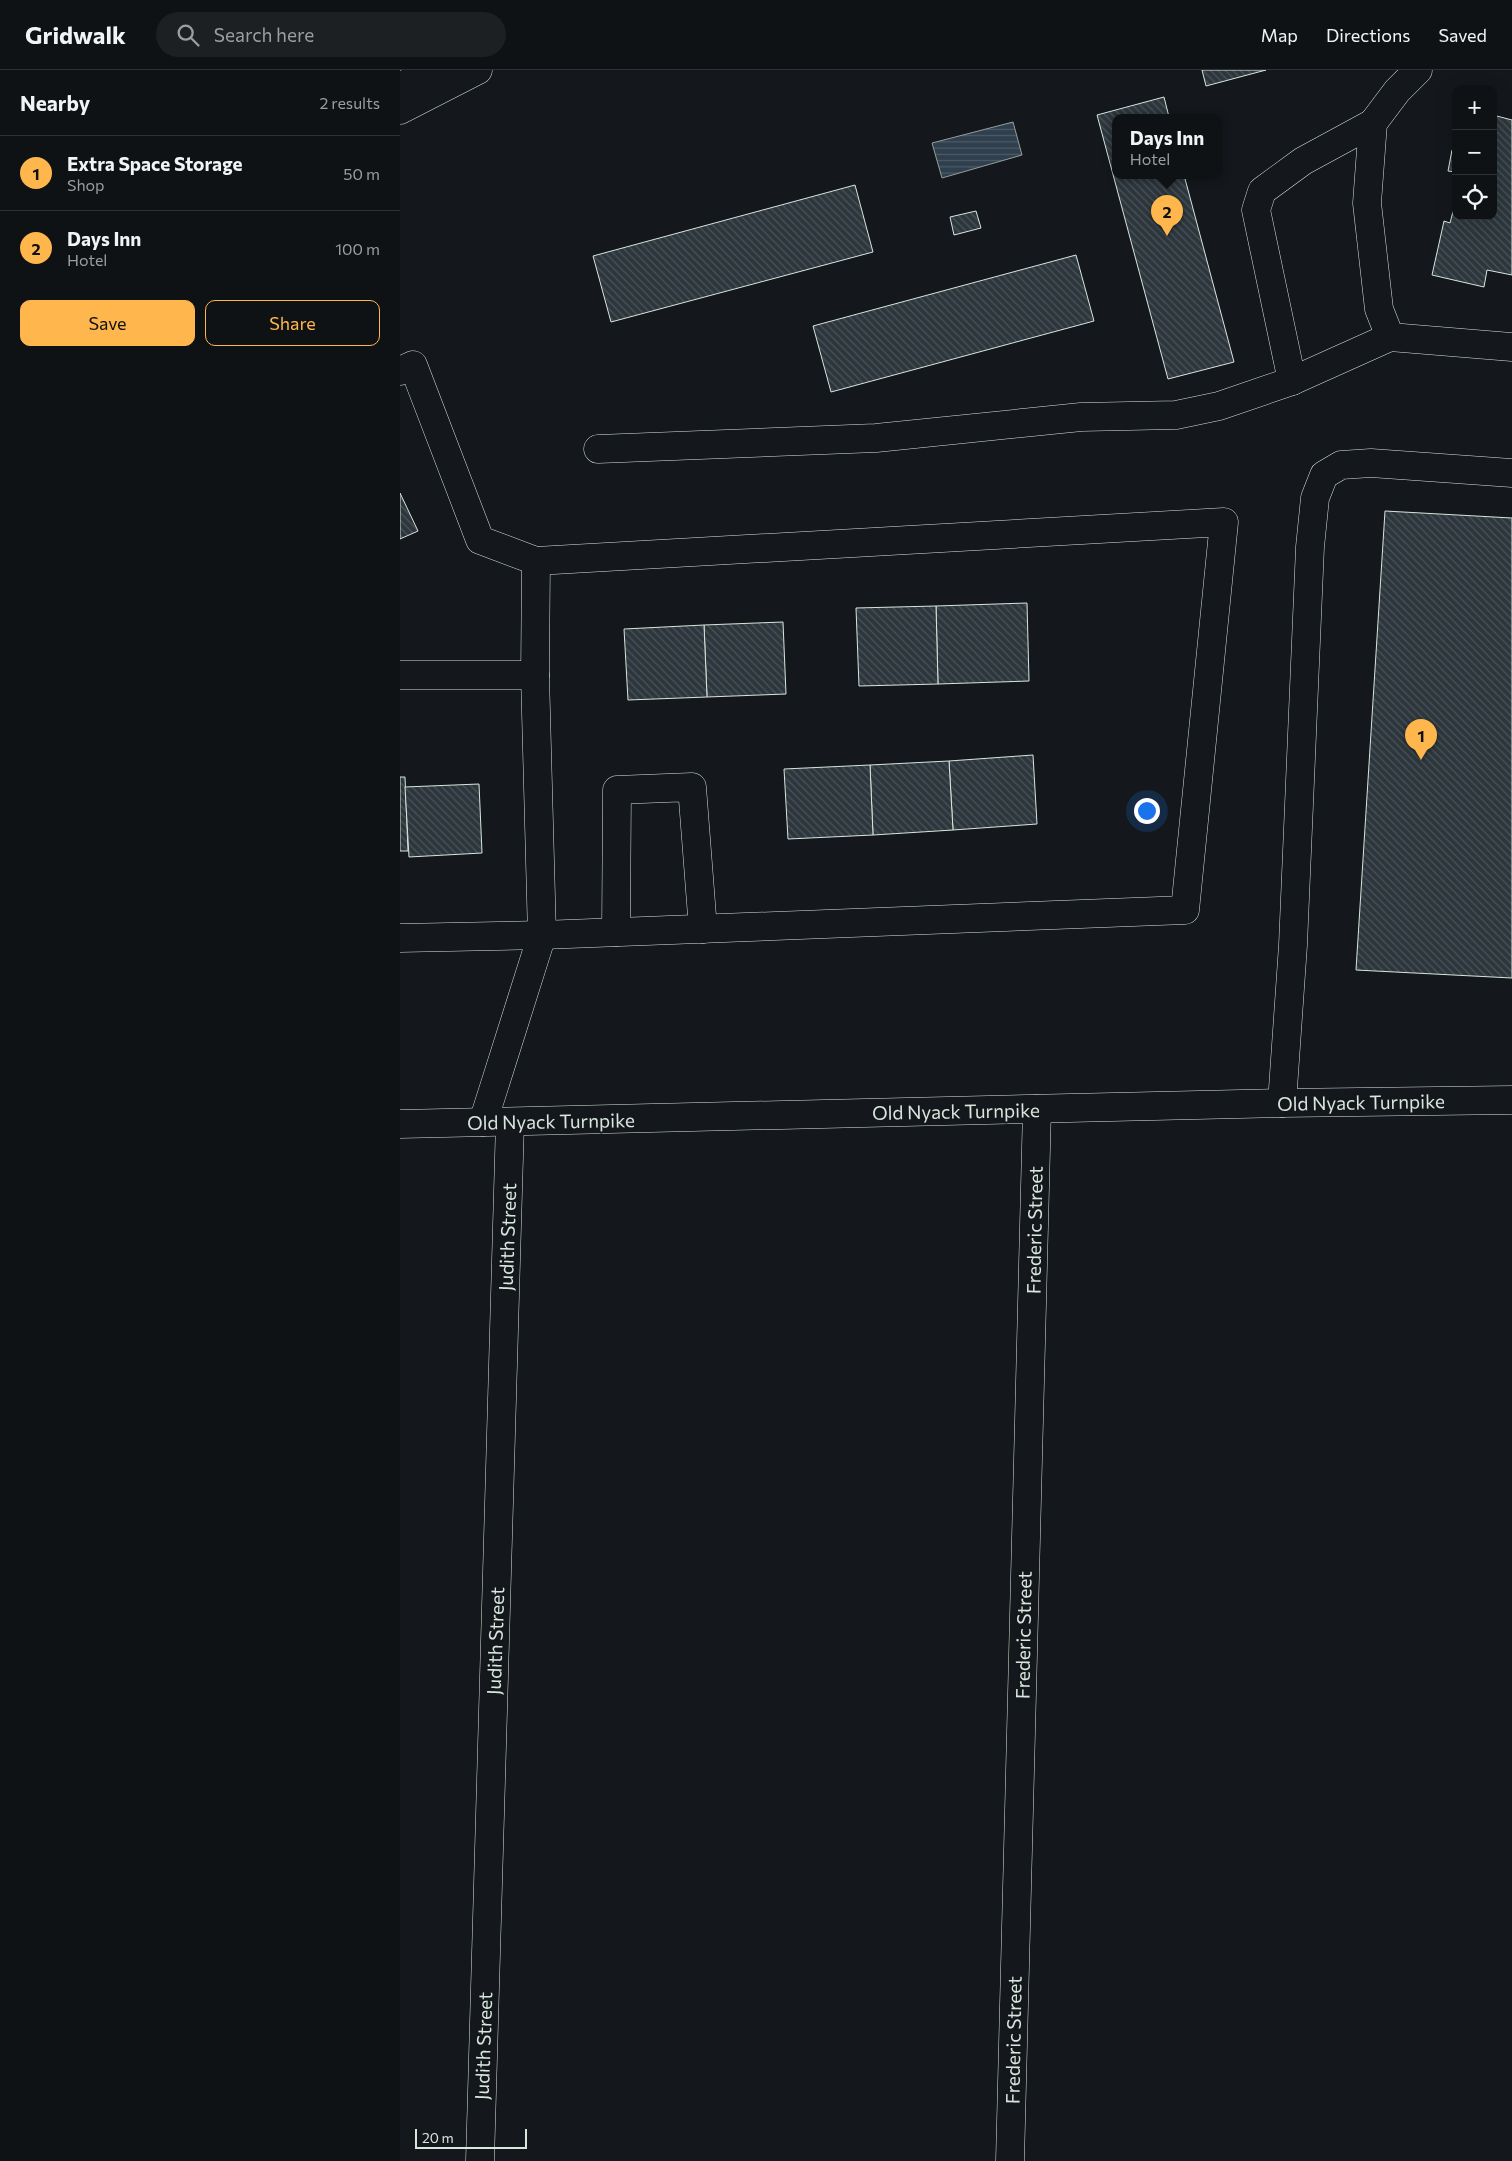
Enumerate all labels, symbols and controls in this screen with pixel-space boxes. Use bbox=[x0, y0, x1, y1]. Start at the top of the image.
search box bbox=[156, 12, 506, 57]
text: Gridwalk bbox=[25, 20, 126, 49]
icon: search bbox=[174, 21, 202, 49]
text: Search here bbox=[214, 23, 314, 46]
text: Map bbox=[1261, 24, 1298, 46]
text: Directions bbox=[1326, 24, 1410, 46]
text: Saved bbox=[1438, 24, 1487, 46]
map controls bbox=[1452, 85, 1497, 220]
button: + bbox=[1452, 85, 1497, 130]
text: Nearby bbox=[20, 90, 90, 115]
text: 2 results bbox=[319, 93, 380, 112]
popup bbox=[1112, 114, 1222, 179]
text: Days Inn bbox=[1130, 126, 1204, 149]
button: − bbox=[1452, 130, 1497, 175]
text: Hotel bbox=[1130, 149, 1170, 168]
text: Extra Space Storage bbox=[67, 152, 242, 175]
text: 1 bbox=[32, 164, 40, 183]
text: 50 m bbox=[343, 164, 380, 183]
text: Shop bbox=[67, 175, 105, 194]
button: locate bbox=[1452, 175, 1497, 220]
pin: 2 bbox=[1151, 195, 1183, 236]
text: Days Inn bbox=[67, 227, 141, 250]
text: 2 bbox=[31, 239, 41, 258]
text: 100 m bbox=[335, 239, 380, 258]
text: Hotel bbox=[67, 250, 107, 269]
button: Save bbox=[20, 300, 195, 346]
button: Share bbox=[205, 300, 380, 346]
pin: 1 bbox=[1405, 719, 1437, 760]
your location bbox=[1134, 798, 1160, 824]
street label: Old Nyack Turnpike bbox=[1277, 1089, 1445, 1115]
street label: Old Nyack Turnpike bbox=[872, 1098, 1040, 1124]
street label: Old Nyack Turnpike bbox=[467, 1108, 635, 1134]
street label: Frederic Street bbox=[1021, 1166, 1047, 1294]
street label: Judith Street bbox=[494, 1182, 520, 1291]
street label: Frederic Street bbox=[1010, 1571, 1036, 1699]
street label: Judith Street bbox=[482, 1586, 508, 1695]
street label: Frederic Street bbox=[1000, 1976, 1026, 2104]
street label: Judith Street bbox=[470, 1991, 496, 2100]
scale bar bbox=[415, 2126, 528, 2149]
text: 20 m bbox=[422, 2129, 454, 2146]

